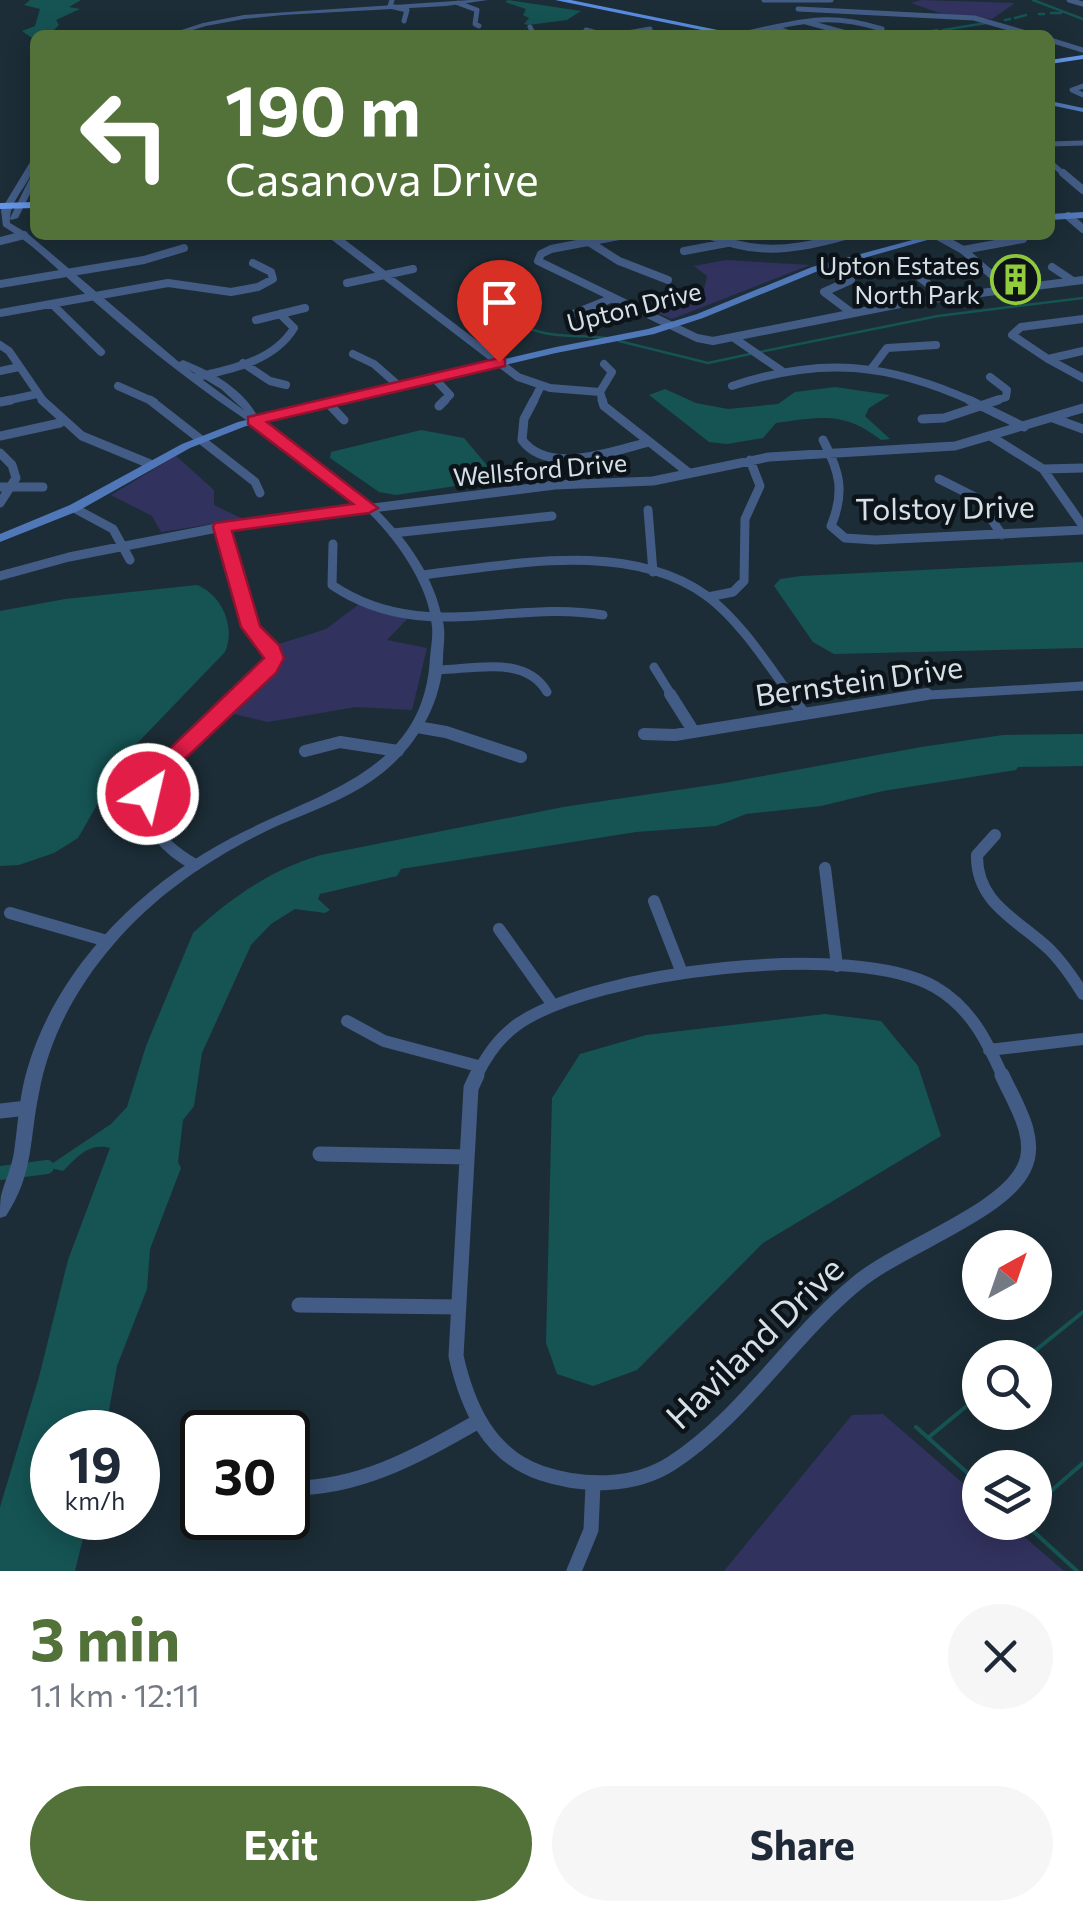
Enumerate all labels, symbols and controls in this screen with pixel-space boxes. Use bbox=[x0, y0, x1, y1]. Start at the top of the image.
text: 190 m bbox=[225, 65, 421, 150]
icon: left bbox=[60, 70, 190, 200]
text: Casanova Drive bbox=[225, 150, 539, 205]
place label: Upton Estates North Park bbox=[819, 250, 980, 309]
building icon: Upton Estates North Park bbox=[989, 254, 1041, 306]
pin bbox=[457, 260, 542, 363]
icon: arrive bbox=[472, 275, 527, 330]
street label: Upton Drive bbox=[563, 275, 704, 337]
street label: Wellsford Drive bbox=[452, 446, 628, 492]
street label: Tolstoy Drive bbox=[855, 486, 1035, 527]
street label: Bernstein Drive bbox=[753, 647, 965, 712]
position arrow bbox=[96, 742, 200, 846]
north arrow bbox=[962, 1230, 1052, 1320]
map controls bbox=[962, 1230, 1052, 1540]
street label: Haviland Drive bbox=[656, 1246, 851, 1436]
button: search bbox=[962, 1340, 1052, 1430]
speed limit sign: 30 bbox=[180, 1410, 310, 1540]
text: 19 bbox=[68, 1432, 122, 1493]
button: layers bbox=[962, 1450, 1052, 1540]
text: km/h bbox=[65, 1485, 125, 1515]
text: 3 min bbox=[30, 1600, 180, 1673]
button: close bbox=[948, 1604, 1053, 1709]
text: 1.1 km · 12:11 bbox=[30, 1674, 200, 1714]
button: Exit bbox=[30, 1786, 532, 1901]
button: Share bbox=[552, 1786, 1053, 1901]

